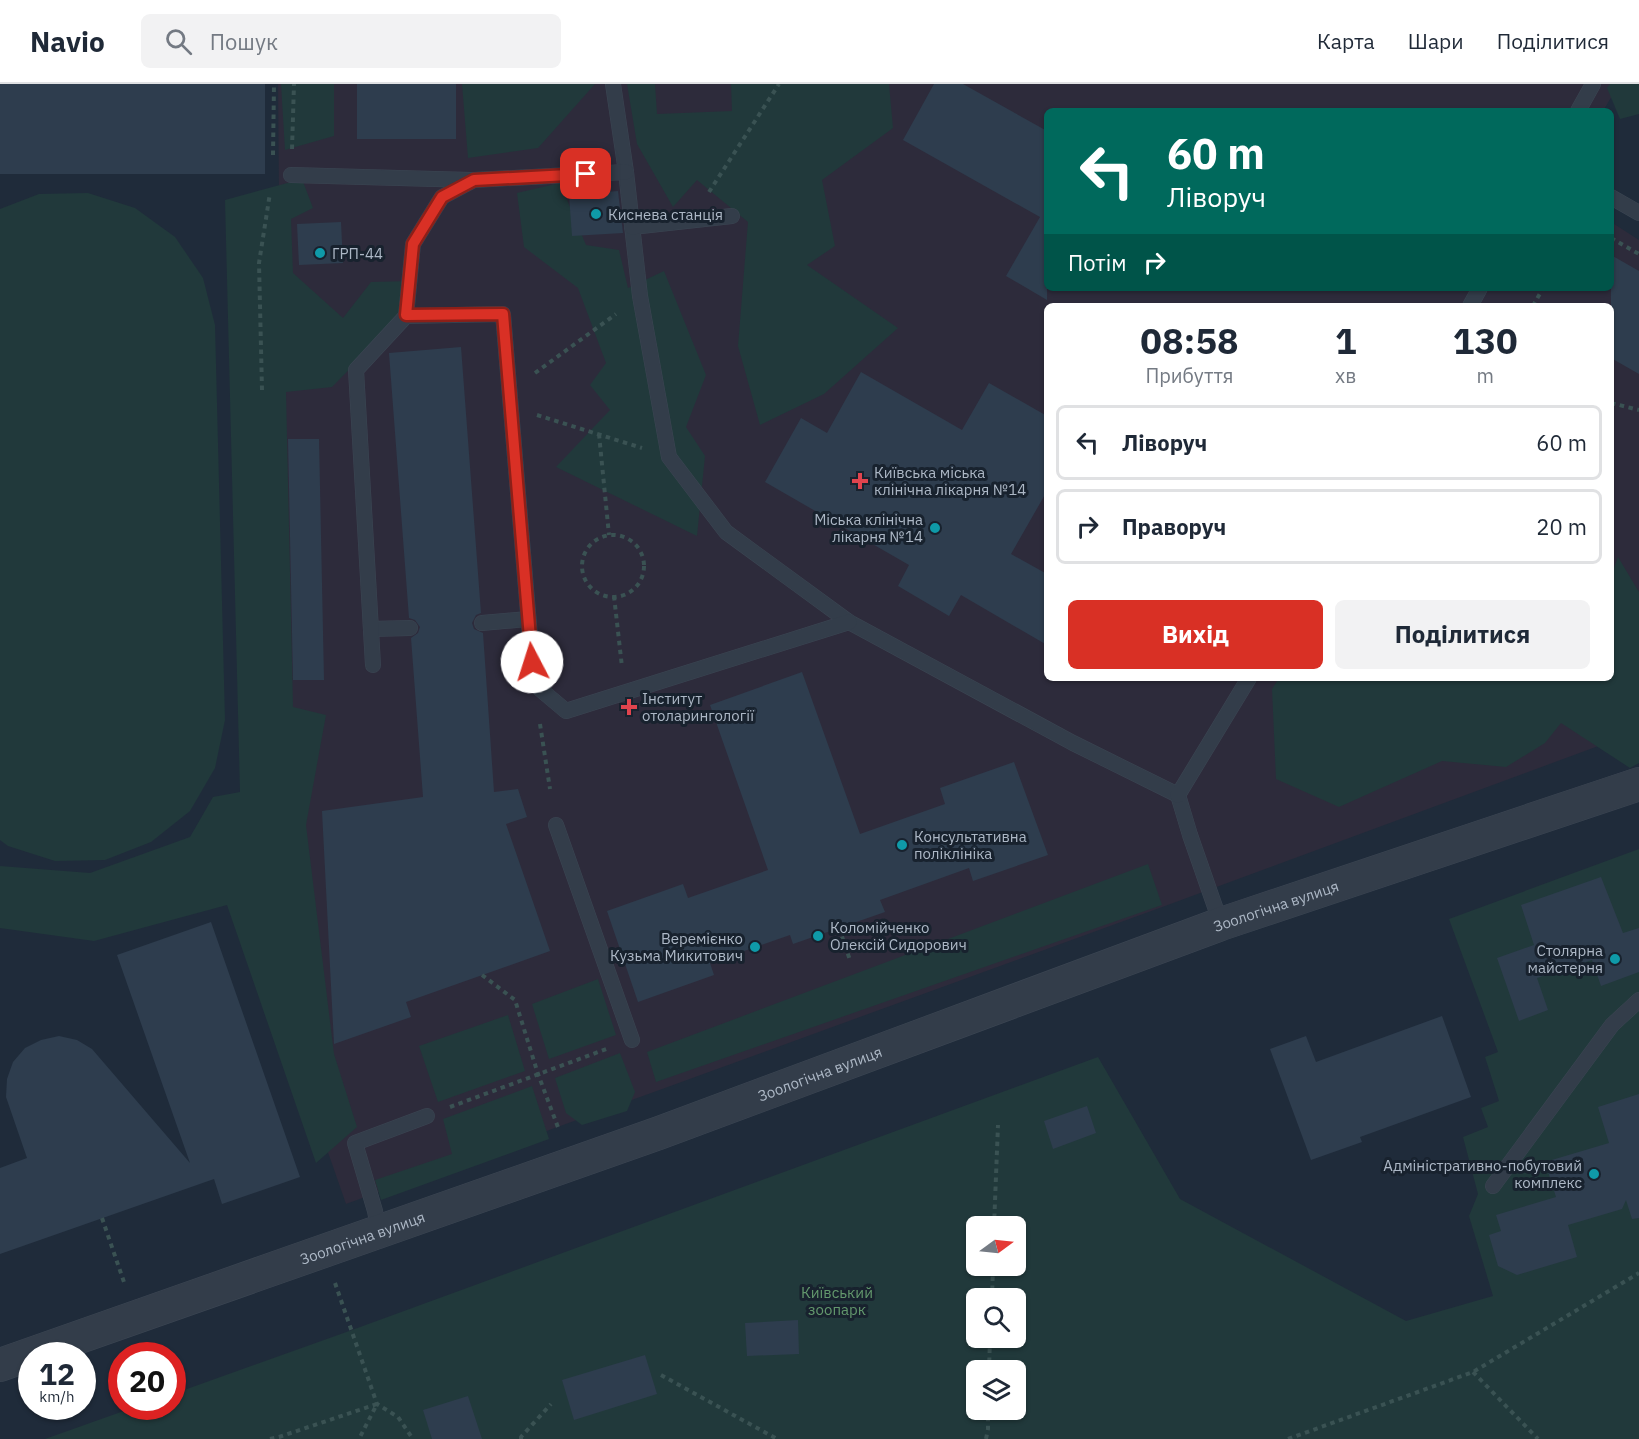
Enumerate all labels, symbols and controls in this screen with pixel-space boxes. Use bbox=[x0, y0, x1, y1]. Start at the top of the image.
search box bbox=[141, 14, 561, 68]
text: Navio bbox=[30, 23, 105, 60]
icon: search bbox=[162, 25, 195, 58]
text: Пошук bbox=[210, 27, 278, 56]
text: Карта bbox=[1317, 27, 1375, 55]
text: Шари bbox=[1408, 27, 1464, 55]
text: Поділитися bbox=[1497, 27, 1609, 55]
text: 60 m bbox=[1167, 126, 1265, 181]
icon: left bbox=[1068, 132, 1146, 210]
pin bbox=[560, 148, 611, 199]
icon: arrive bbox=[569, 157, 602, 190]
text: Ліворуч bbox=[1167, 179, 1266, 214]
place label: Киснева станція bbox=[608, 205, 723, 224]
marker: Киснева станція bbox=[589, 207, 603, 221]
place label: ГРП-44 bbox=[332, 244, 383, 263]
marker: ГРП-44 bbox=[313, 246, 327, 260]
icon: right bbox=[1138, 246, 1171, 279]
text: Потім bbox=[1068, 248, 1126, 277]
text: 08:58 bbox=[1140, 317, 1239, 364]
text: 1 bbox=[1335, 317, 1357, 364]
text: 130 bbox=[1453, 317, 1518, 364]
text: Прибуття bbox=[1145, 362, 1234, 389]
text: хв bbox=[1335, 362, 1356, 389]
text: m bbox=[1477, 362, 1494, 389]
icon: left bbox=[1071, 426, 1104, 459]
text: Ліворуч bbox=[1122, 428, 1207, 457]
text: 60 m bbox=[1536, 428, 1587, 457]
place label: Київська міська клінічна лікарня №14 bbox=[874, 463, 1026, 499]
marker: Київська міська клінічна лікарня №14 bbox=[851, 472, 869, 490]
place label: Міська клінічна лікарня №14 bbox=[814, 510, 923, 546]
icon: right bbox=[1071, 510, 1104, 543]
text: Праворуч bbox=[1122, 512, 1226, 541]
text: 20 m bbox=[1536, 512, 1587, 541]
marker: Міська клінічна лікарня №14 bbox=[928, 521, 942, 535]
button: Вихід bbox=[1068, 600, 1323, 669]
button: Поділитися bbox=[1335, 600, 1590, 669]
position arrow bbox=[500, 630, 564, 694]
place label: Інститут отоларингології bbox=[642, 689, 754, 725]
marker: Інститут отоларингології bbox=[620, 698, 638, 716]
place label: Консультативна поліклініка bbox=[914, 827, 1027, 863]
marker: Консультативна поліклініка bbox=[895, 838, 909, 852]
street label: Зоологічна вулиця bbox=[1210, 876, 1341, 936]
place label: Коломійченко Олексій Сидорович bbox=[830, 918, 967, 954]
place label: Веремієнко Кузьма Микитович bbox=[610, 929, 743, 965]
marker: Коломійченко Олексій Сидорович bbox=[811, 929, 825, 943]
marker: Веремієнко Кузьма Микитович bbox=[748, 940, 762, 954]
place label: Столярна майстерня bbox=[1527, 941, 1603, 977]
marker: Столярна майстерня bbox=[1608, 952, 1622, 966]
street label: Зоологічна вулиця bbox=[755, 1042, 884, 1105]
place label: Адміністративно-побутовий комплекс bbox=[1383, 1156, 1582, 1192]
marker: Адміністративно-побутовий комплекс bbox=[1587, 1167, 1601, 1181]
street label: Зоологічна вулиця bbox=[297, 1207, 427, 1268]
north arrow bbox=[966, 1216, 1026, 1276]
map controls bbox=[966, 1216, 1026, 1420]
park label: Київський зоопарк bbox=[801, 1283, 873, 1319]
button: search bbox=[966, 1288, 1026, 1348]
speed limit sign: 20 bbox=[108, 1342, 186, 1420]
text: 12 bbox=[39, 1354, 75, 1393]
button: layers bbox=[966, 1360, 1026, 1420]
text: km/h bbox=[39, 1387, 75, 1406]

